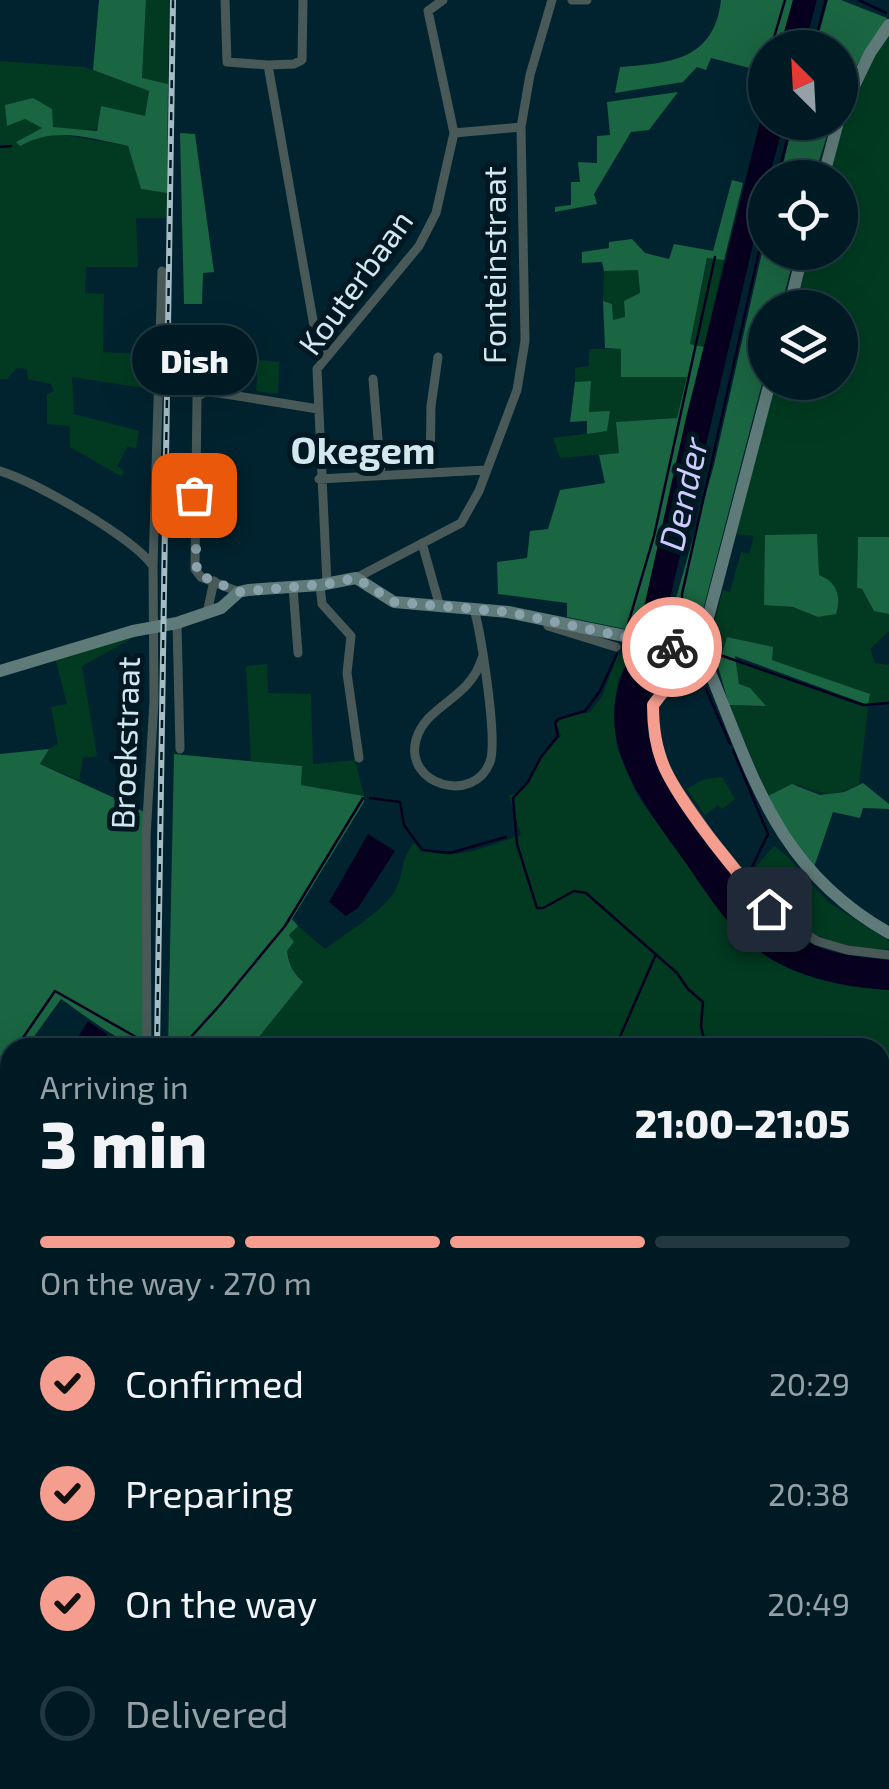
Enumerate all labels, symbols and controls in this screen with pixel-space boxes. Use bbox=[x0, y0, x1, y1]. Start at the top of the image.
north arrow bbox=[748, 30, 858, 140]
map controls bbox=[748, 30, 858, 400]
button: locate bbox=[748, 160, 858, 270]
street label: Fonteinstraat bbox=[474, 166, 512, 364]
street label: Kouterbaan bbox=[289, 202, 419, 361]
button: layers bbox=[748, 290, 858, 400]
callout: Dish bbox=[132, 325, 256, 395]
text: Dish bbox=[160, 341, 229, 379]
district label: Okegem bbox=[291, 426, 435, 472]
water label: Dender bbox=[649, 432, 716, 554]
pin bbox=[152, 453, 237, 538]
icon: bag bbox=[167, 468, 222, 523]
courier bbox=[622, 597, 722, 697]
icon: bike bbox=[645, 620, 700, 675]
street label: Broekstraat bbox=[102, 656, 146, 830]
pin bbox=[727, 867, 812, 952]
icon: home bbox=[742, 882, 797, 937]
text: Arriving in bbox=[40, 1067, 189, 1105]
text: 21:00–21:05 bbox=[635, 1100, 850, 1146]
text: 3 min bbox=[40, 1103, 207, 1181]
text: On the way · 270 m bbox=[40, 1263, 312, 1301]
icon: check bbox=[40, 1356, 95, 1411]
text: Confirmed bbox=[125, 1360, 304, 1406]
text: 20:29 bbox=[769, 1364, 850, 1402]
icon: check bbox=[40, 1466, 95, 1521]
text: Preparing bbox=[125, 1470, 293, 1516]
text: 20:38 bbox=[768, 1474, 850, 1512]
icon: check bbox=[40, 1576, 95, 1631]
text: On the way bbox=[125, 1580, 317, 1626]
text: 20:49 bbox=[767, 1584, 850, 1622]
text: Delivered bbox=[125, 1690, 289, 1736]

